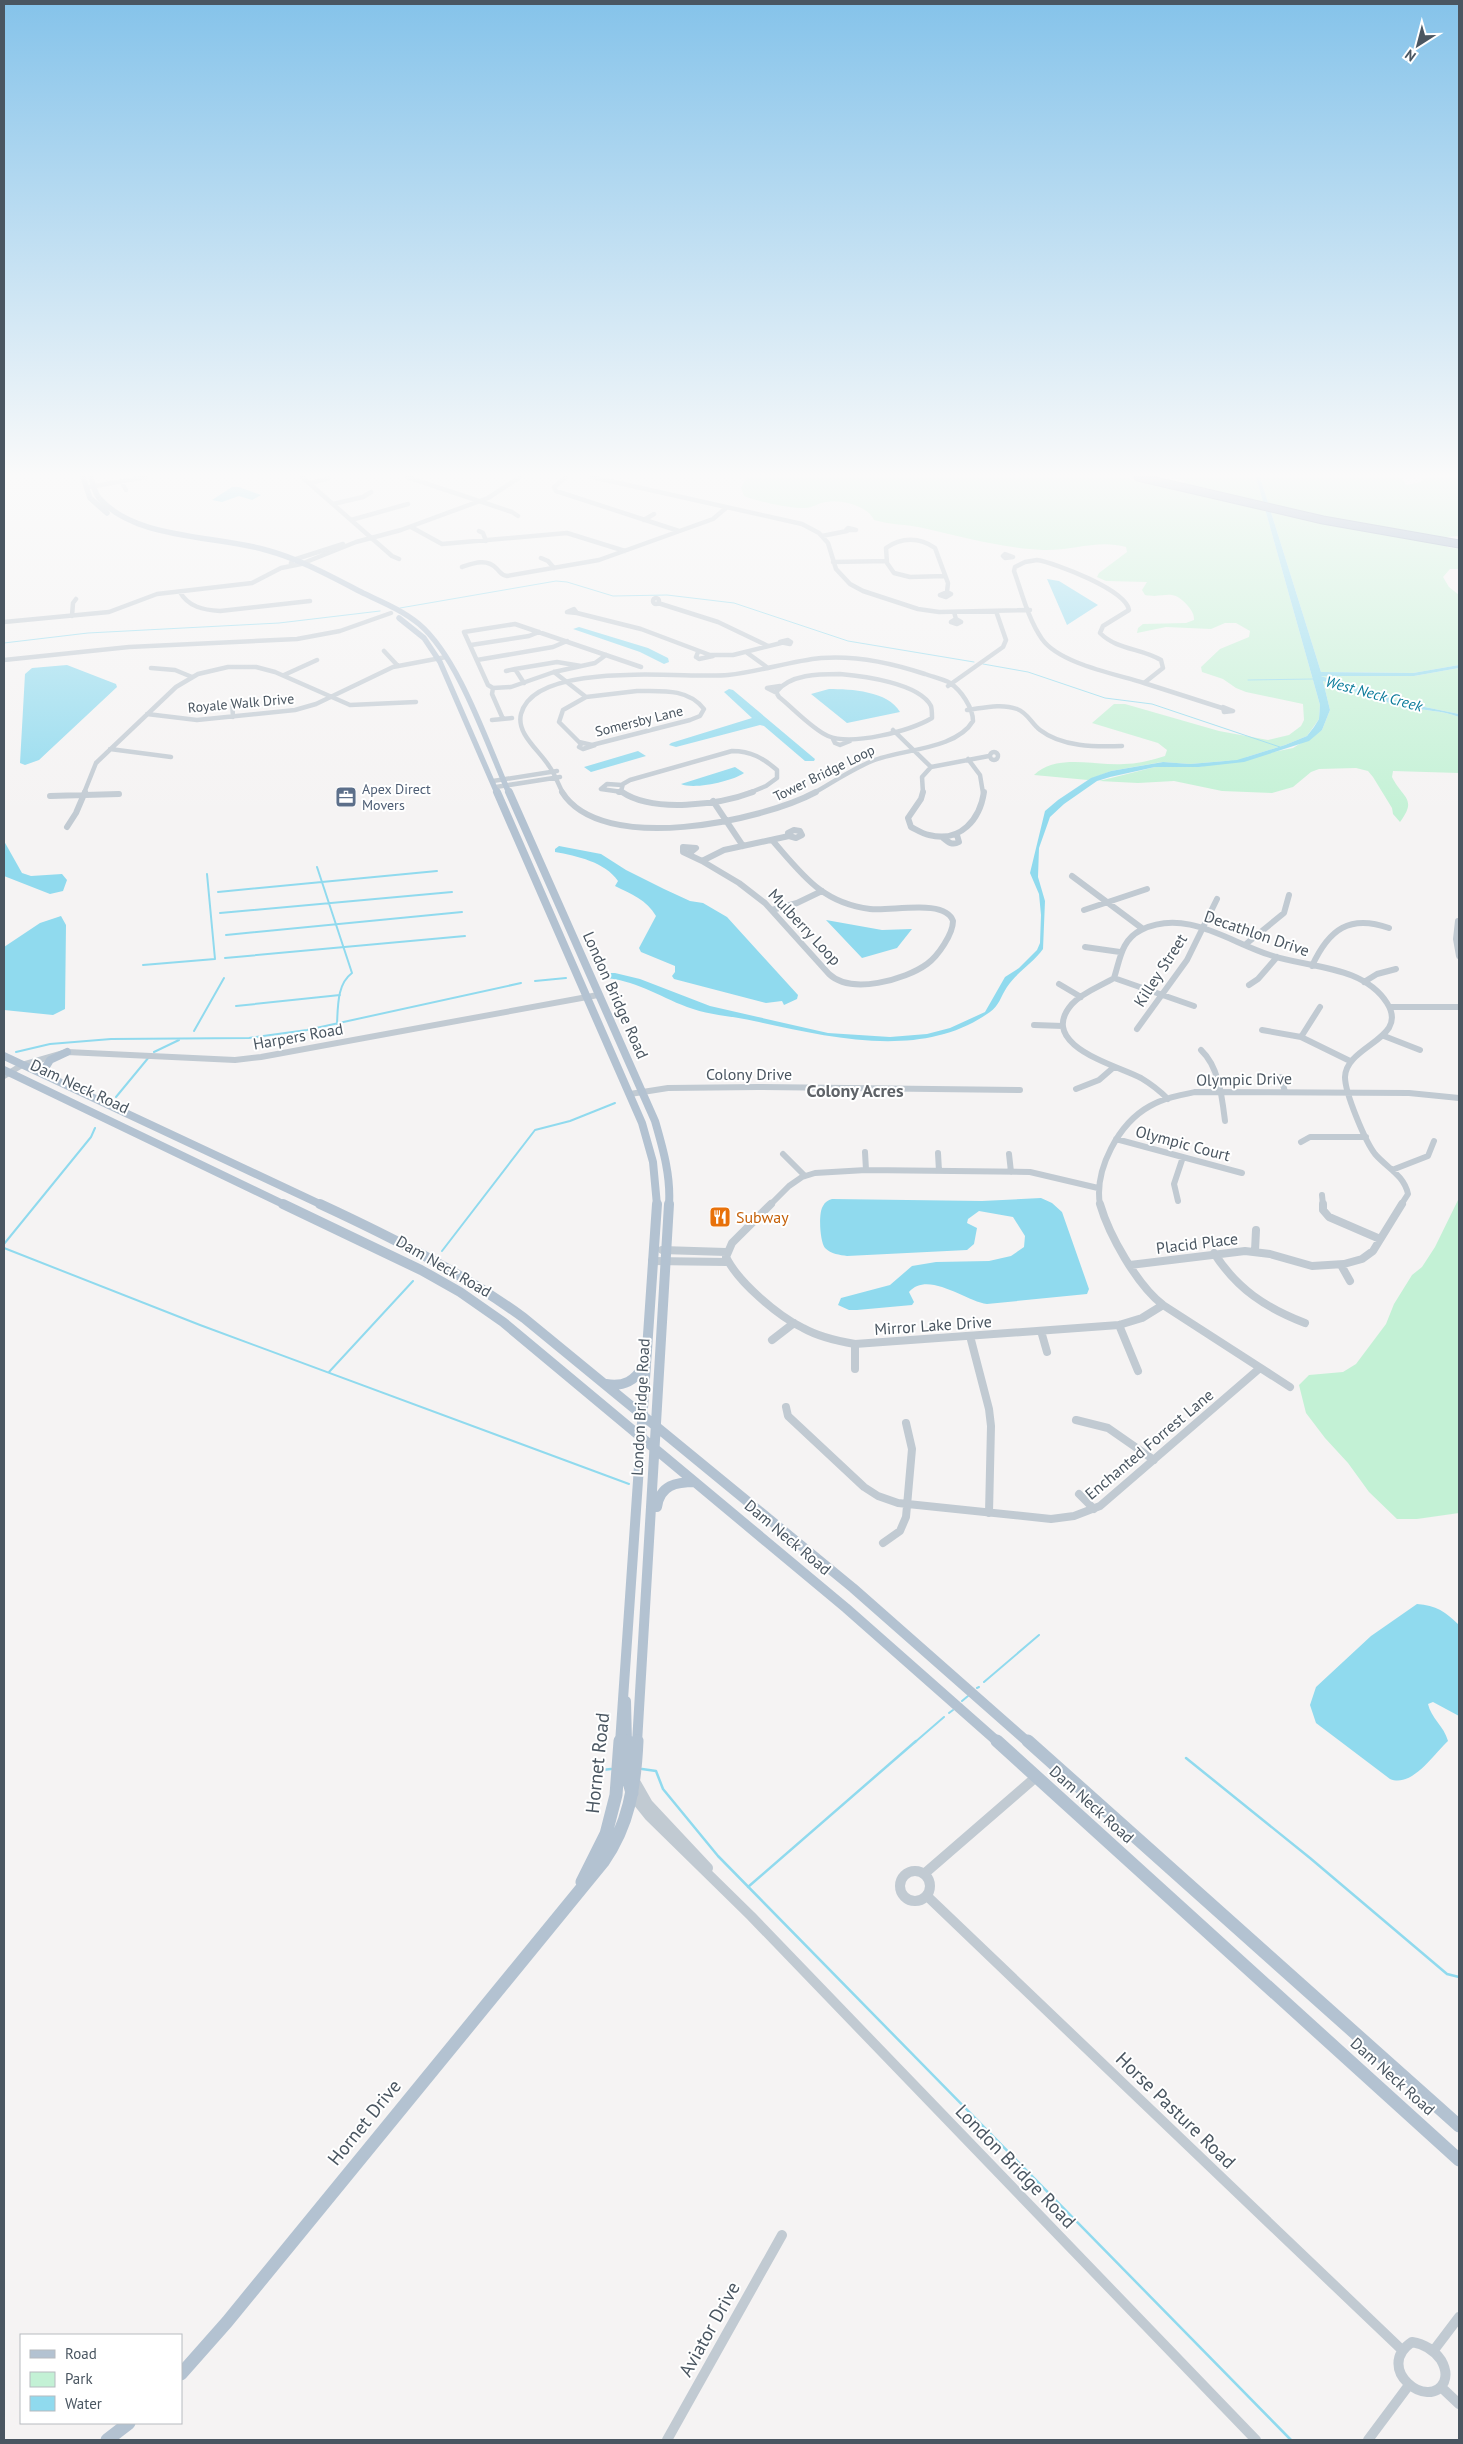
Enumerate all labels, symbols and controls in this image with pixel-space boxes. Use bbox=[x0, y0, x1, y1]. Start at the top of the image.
north arrow bbox=[1393, 20, 1443, 70]
text: N bbox=[1401, 46, 1419, 66]
water label: West Neck Creek bbox=[1324, 671, 1426, 716]
street label: Royale Walk Drive bbox=[187, 689, 295, 717]
street label: Somersby Lane bbox=[593, 701, 685, 741]
street label: Tower Bridge Loop bbox=[770, 741, 878, 805]
place label: Apex Direct Movers bbox=[362, 780, 431, 814]
office icon: Apex Direct Movers bbox=[334, 785, 358, 809]
street label: Mulberry Loop bbox=[764, 884, 846, 970]
street label: Decathlon Drive bbox=[1202, 906, 1312, 960]
street label: London Bridge Road bbox=[579, 928, 653, 1062]
street label: Killey Street bbox=[1129, 929, 1191, 1010]
street label: Harpers Road bbox=[251, 1018, 345, 1054]
street label: Dam Neck Road bbox=[27, 1054, 133, 1118]
street label: Colony Drive bbox=[706, 1064, 792, 1084]
street label: Olympic Drive bbox=[1196, 1068, 1292, 1090]
district label: Colony Acres bbox=[806, 1079, 904, 1102]
street label: Olympic Court bbox=[1133, 1121, 1233, 1165]
restaurant icon: Subway bbox=[708, 1205, 732, 1229]
place label: Subway bbox=[736, 1207, 789, 1227]
street label: Placid Place bbox=[1155, 1228, 1239, 1258]
street label: Dam Neck Road bbox=[393, 1231, 495, 1301]
street label: Mirror Lake Drive bbox=[874, 1311, 992, 1339]
street label: London Bridge Road bbox=[626, 1338, 654, 1476]
street label: Enchanted Forrest Lane bbox=[1081, 1384, 1217, 1504]
street label: Dam Neck Road bbox=[741, 1495, 835, 1579]
street label: Hornet Road bbox=[580, 1711, 614, 1815]
street label: Dam Neck Road bbox=[1046, 1761, 1138, 1847]
street label: Dam Neck Road bbox=[1347, 2033, 1439, 2119]
street label: Horse Pasture Road bbox=[1111, 2047, 1241, 2173]
street label: Hornet Drive bbox=[322, 2074, 406, 2170]
street label: London Bridge Road bbox=[951, 2099, 1081, 2233]
street label: Aviator Drive bbox=[673, 2277, 745, 2381]
legend bbox=[20, 2334, 182, 2424]
text: Road bbox=[65, 2344, 97, 2363]
text: Park bbox=[65, 2369, 93, 2388]
text: Water bbox=[65, 2394, 102, 2413]

